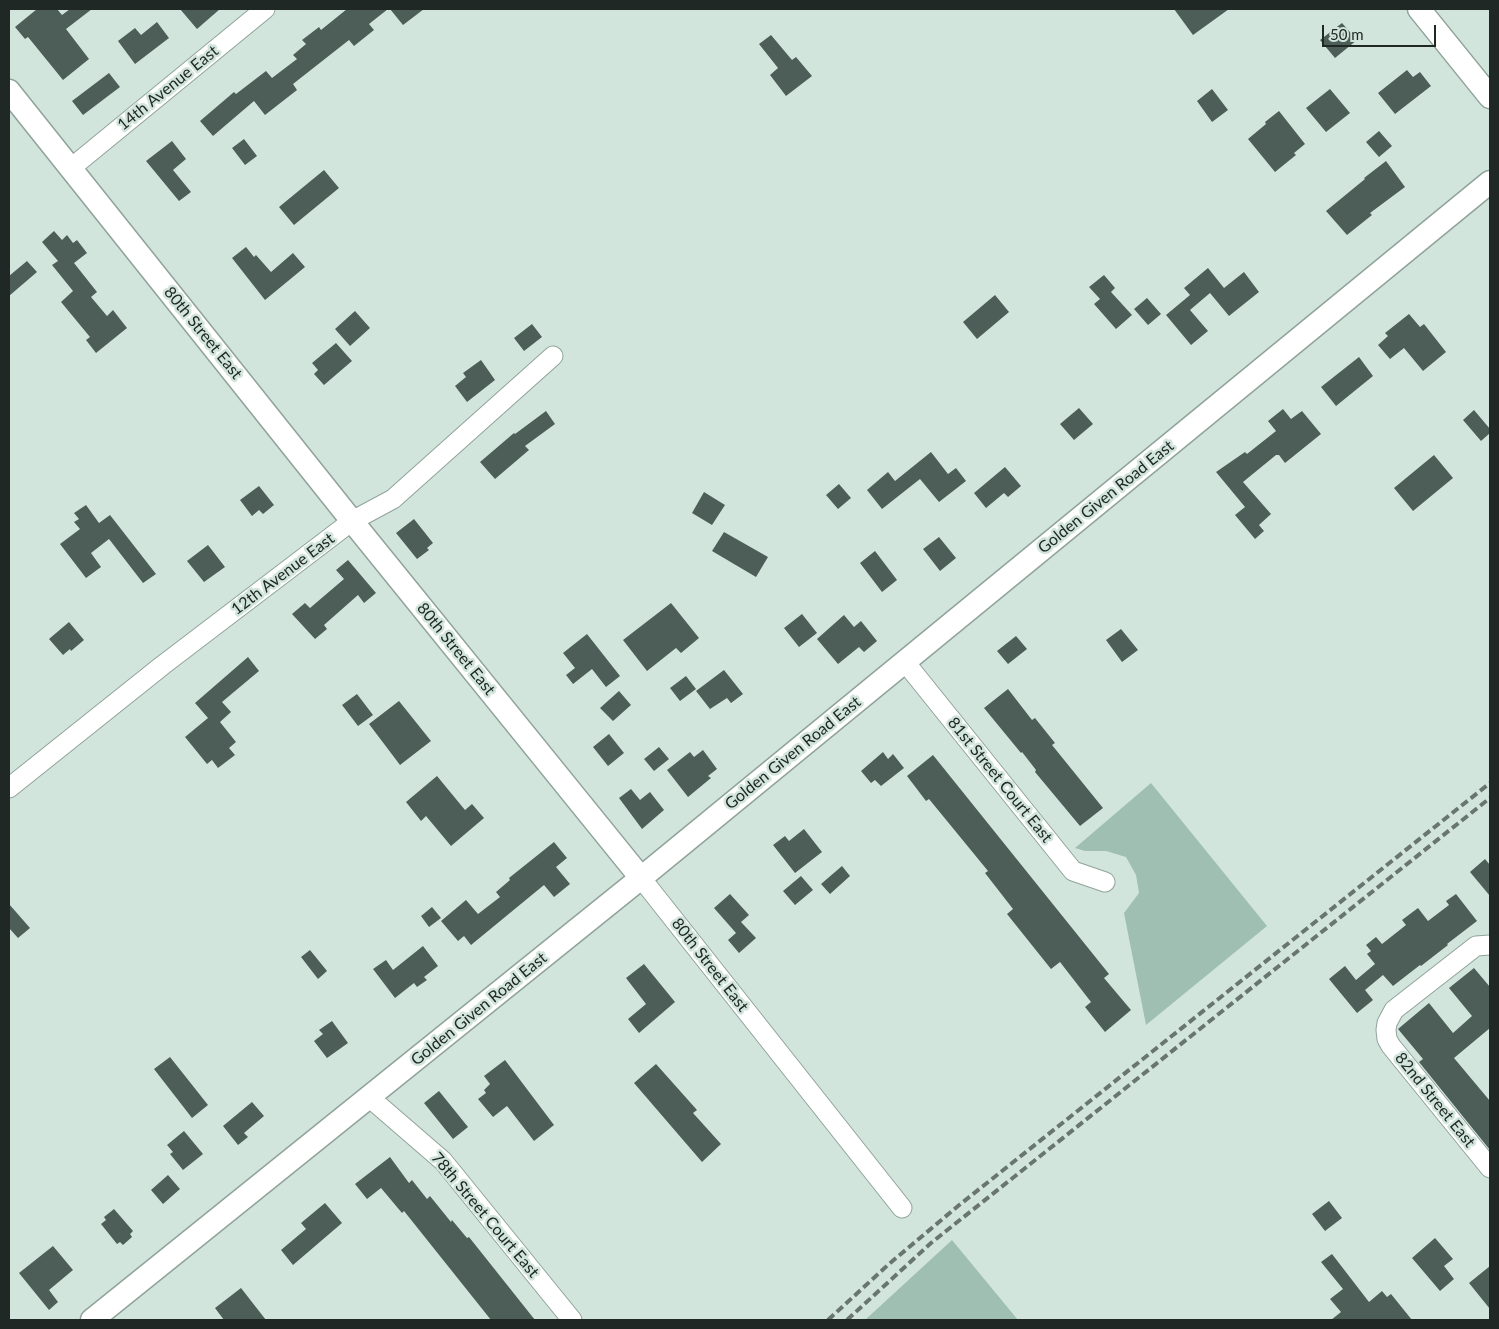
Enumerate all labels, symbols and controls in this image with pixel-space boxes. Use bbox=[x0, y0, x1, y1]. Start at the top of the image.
scale bar bbox=[1324, 15, 1438, 47]
text: 50 m bbox=[1330, 25, 1364, 43]
street label: 14th Avenue East bbox=[114, 41, 222, 135]
street label: 80th Street East bbox=[160, 283, 246, 383]
street label: Golden Given Road East bbox=[1034, 436, 1178, 558]
street label: 12th Avenue East bbox=[228, 529, 338, 619]
street label: 80th Street East bbox=[413, 599, 499, 699]
street label: Golden Given Road East bbox=[721, 692, 865, 814]
street label: 81st Street Court East bbox=[944, 714, 1056, 846]
street label: 80th Street East bbox=[668, 914, 752, 1016]
street label: Golden Given Road East bbox=[407, 948, 551, 1070]
street label: 82nd Street East bbox=[1391, 1049, 1479, 1151]
street label: 78th Street Court East bbox=[427, 1149, 543, 1281]

